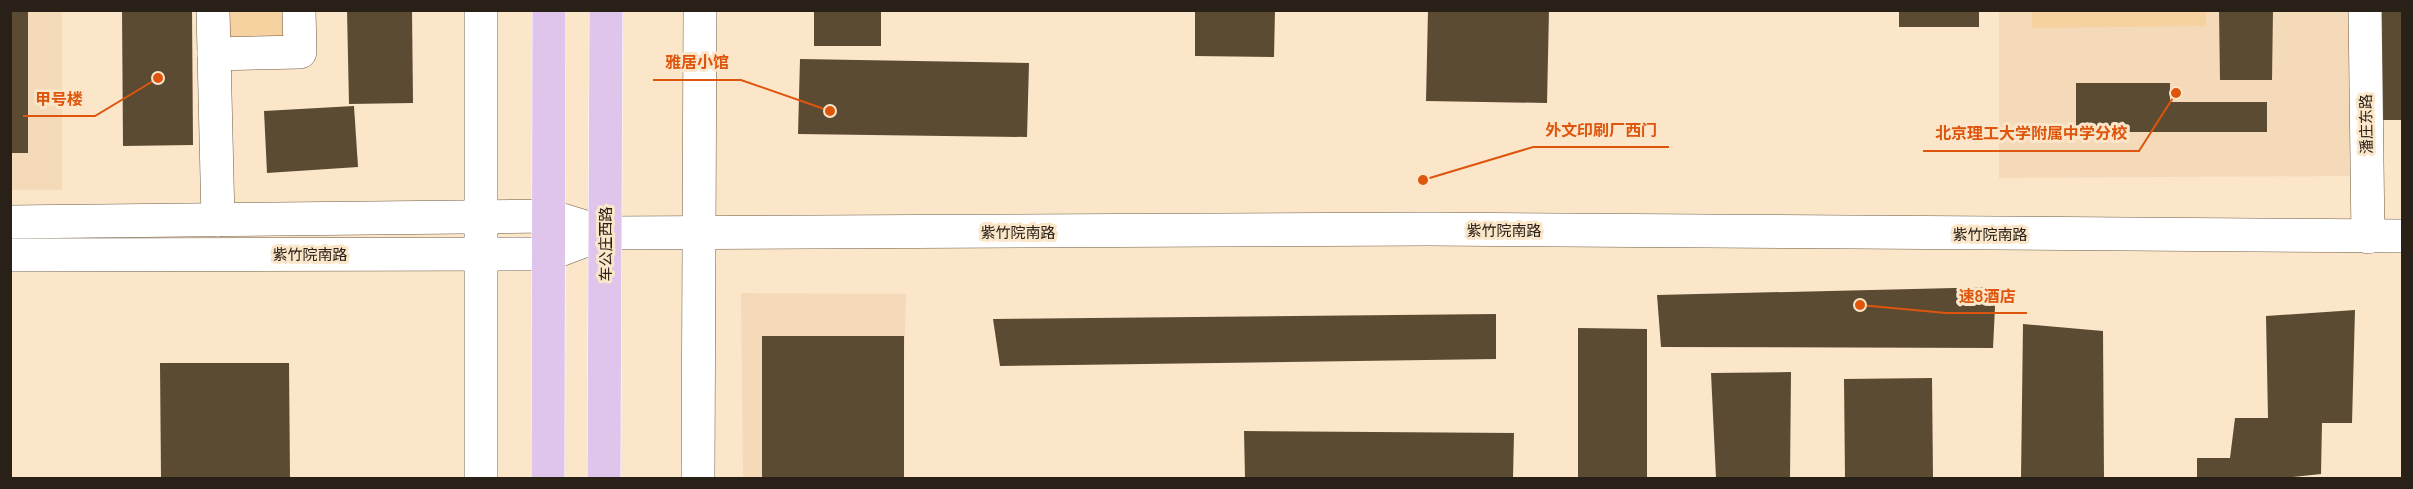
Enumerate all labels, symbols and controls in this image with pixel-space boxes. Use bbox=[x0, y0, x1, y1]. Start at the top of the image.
callout: 雅居小馆 bbox=[653, 46, 741, 80]
text: 雅居小馆 bbox=[665, 52, 729, 72]
callout: 甲号楼 bbox=[23, 82, 95, 116]
text: 甲号楼 bbox=[35, 89, 83, 109]
street label: 潘庄东路 bbox=[2356, 94, 2376, 154]
callout: 外文印刷厂西门 bbox=[1533, 113, 1669, 147]
callout: 北京理工大学附属中学分校 bbox=[1923, 117, 2139, 151]
text: 外文印刷厂西门 bbox=[1545, 120, 1657, 140]
text: 北京理工大学附属中学分校 bbox=[1935, 123, 2128, 143]
street label: 车公庄西路 bbox=[596, 206, 615, 282]
street label: 紫竹院南路 bbox=[1466, 221, 1542, 240]
street label: 紫竹院南路 bbox=[980, 223, 1056, 242]
street label: 紫竹院南路 bbox=[1952, 225, 2028, 244]
street label: 紫竹院南路 bbox=[272, 245, 348, 264]
callout: 速8酒店 bbox=[1946, 279, 2027, 313]
text: 速8酒店 bbox=[1959, 286, 2015, 306]

